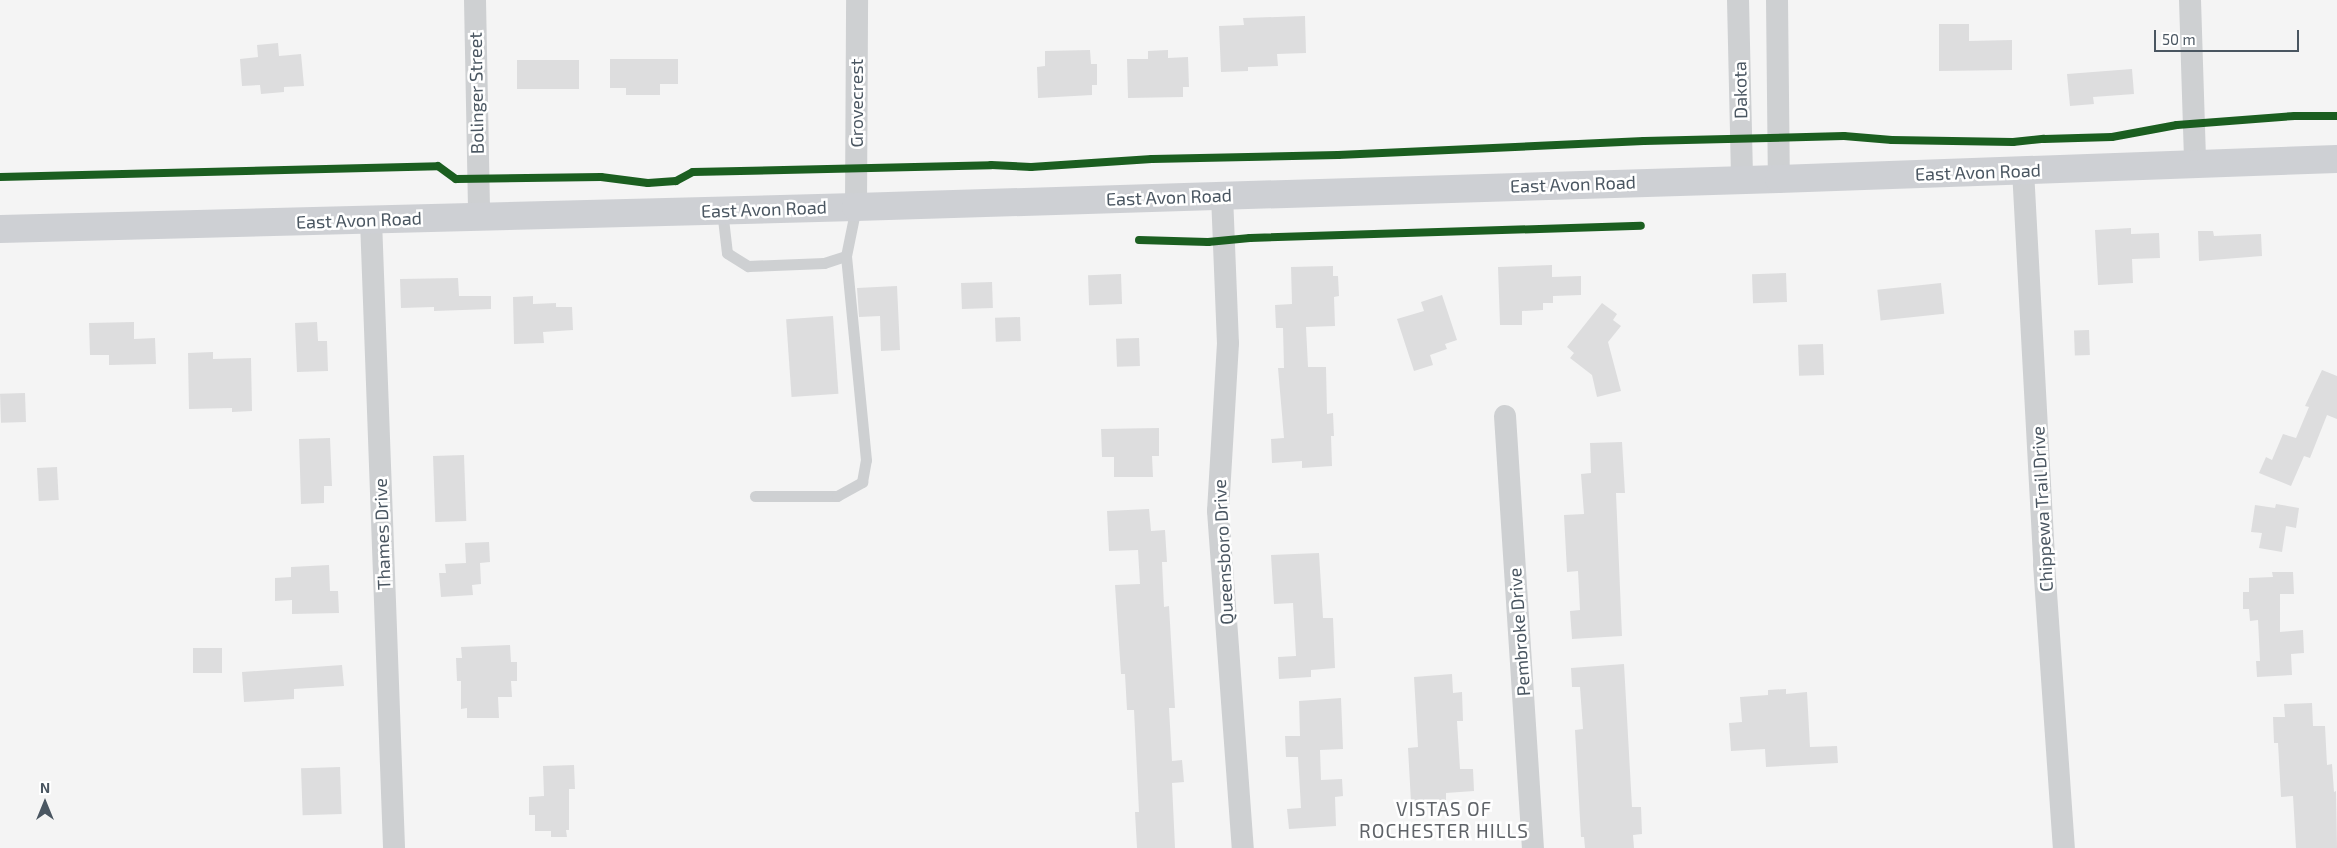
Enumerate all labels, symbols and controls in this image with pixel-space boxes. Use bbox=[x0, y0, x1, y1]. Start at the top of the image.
scale bar bbox=[2157, 20, 2302, 52]
text: 50 m bbox=[2162, 30, 2196, 48]
street label: Bolinger Street bbox=[464, 32, 488, 154]
street label: Grovecrest bbox=[845, 59, 867, 147]
street label: Dakota bbox=[1729, 61, 1751, 119]
street label: East Avon Road bbox=[1914, 159, 2042, 185]
street label: East Avon Road bbox=[1509, 171, 1637, 197]
street label: East Avon Road bbox=[1105, 184, 1233, 210]
street label: East Avon Road bbox=[700, 196, 828, 222]
street label: East Avon Road bbox=[295, 207, 423, 233]
street label: Chippewa Trail Drive bbox=[2027, 425, 2057, 593]
street label: Thames Drive bbox=[369, 478, 395, 590]
street label: Queensboro Drive bbox=[1208, 479, 1238, 625]
street label: Pembroke Drive bbox=[1504, 567, 1534, 697]
north arrow bbox=[20, 778, 70, 828]
text: N bbox=[40, 779, 50, 796]
district label: VISTAS OF ROCHESTER HILLS bbox=[1357, 798, 1531, 842]

